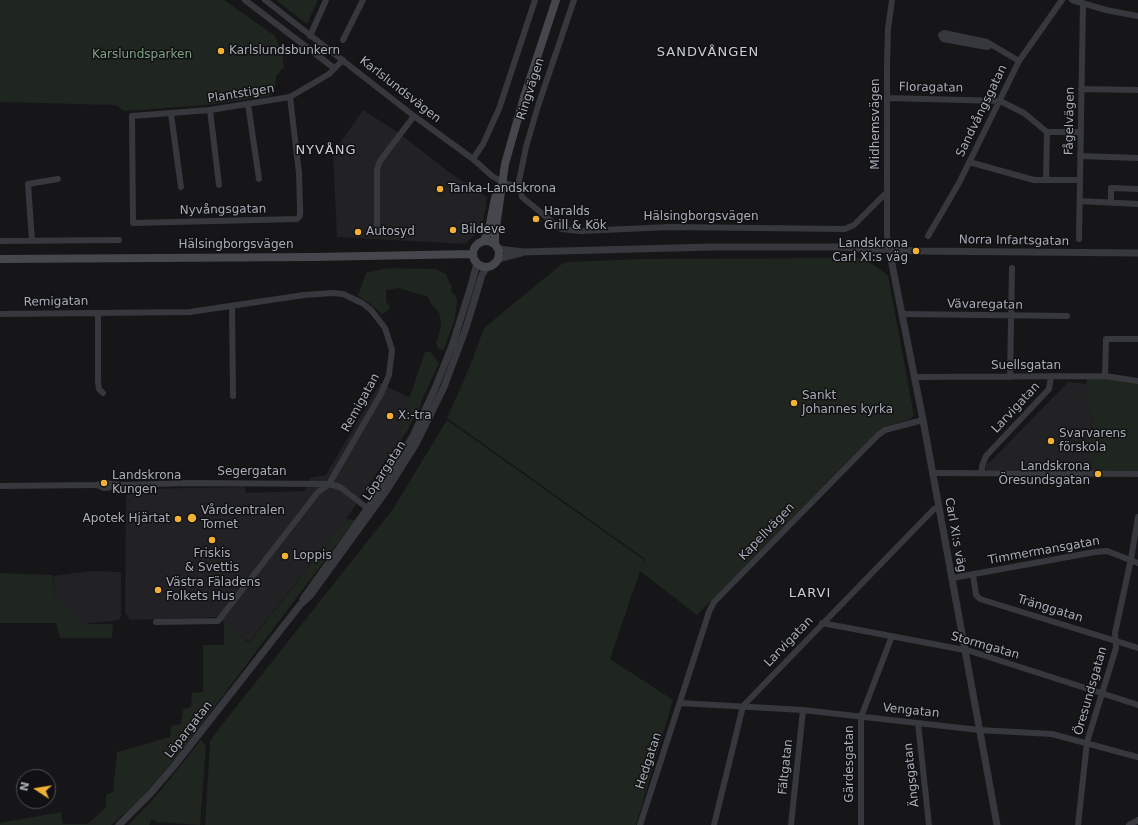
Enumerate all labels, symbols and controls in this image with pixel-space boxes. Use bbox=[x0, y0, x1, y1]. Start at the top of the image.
place label: Karlslundsbunkern bbox=[229, 44, 340, 58]
district label: SANDVÅNGEN bbox=[657, 45, 759, 61]
marker: Karlslundsbunkern bbox=[216, 46, 226, 56]
park label: Karslundsparken bbox=[92, 48, 192, 62]
street label: Karlslundsvägen bbox=[357, 54, 443, 126]
street label: Ringvägen bbox=[514, 56, 548, 122]
street label: Sandvångsgatan bbox=[953, 63, 1011, 159]
street label: Midhemsvägen bbox=[869, 78, 883, 170]
street label: Floragatan bbox=[899, 80, 963, 96]
street label: Plantstigen bbox=[207, 82, 275, 106]
street label: Fågelvägen bbox=[1062, 87, 1078, 155]
district label: NYVÅNG bbox=[295, 143, 357, 159]
place label: Tanka-Landskrona bbox=[448, 182, 556, 196]
marker: Tanka-Landskrona bbox=[435, 184, 445, 194]
street label: Nyvångsgatan bbox=[180, 202, 266, 218]
place label: Haralds Grill & Kök bbox=[544, 205, 607, 233]
street label: Hälsingborgsvägen bbox=[643, 210, 759, 224]
marker: Haralds Grill & Kök bbox=[531, 214, 541, 224]
place label: Bildeve bbox=[461, 223, 505, 237]
place label: Autosyd bbox=[366, 225, 415, 239]
marker: Bildeve bbox=[448, 225, 458, 235]
marker: Autosyd bbox=[353, 227, 363, 237]
street label: Norra Infartsgatan bbox=[959, 233, 1069, 249]
place label: Landskrona Carl XI:s väg bbox=[832, 237, 908, 265]
street label: Hälsingborgsvägen bbox=[178, 238, 294, 252]
marker: Landskrona Carl XI:s väg bbox=[911, 246, 921, 256]
street label: Remigatan bbox=[23, 294, 89, 310]
street label: Vävaregatan bbox=[947, 297, 1023, 313]
street label: Suellsgatan bbox=[991, 359, 1061, 373]
street label: Remigatan bbox=[339, 371, 383, 435]
street label: Larvigatan bbox=[989, 380, 1043, 436]
place label: Sankt Johannes kyrka bbox=[802, 389, 893, 417]
marker: Sankt Johannes kyrka bbox=[789, 398, 799, 408]
place label: X:-tra bbox=[398, 409, 432, 423]
marker: X:-tra bbox=[385, 411, 395, 421]
place label: Svarvarens förskola bbox=[1059, 427, 1126, 455]
marker: Svarvarens förskola bbox=[1046, 436, 1056, 446]
street label: Löpargatan bbox=[360, 439, 410, 503]
place label: Landskrona Öresundsgatan bbox=[999, 460, 1090, 488]
street label: Segergatan bbox=[217, 465, 287, 479]
place label: Landskrona Kungen bbox=[112, 469, 181, 497]
marker: Landskrona Öresundsgatan bbox=[1093, 469, 1103, 479]
marker: Landskrona Kungen bbox=[99, 478, 109, 488]
street label: Carl XI:s väg bbox=[941, 496, 969, 574]
street label: Kapellvägen bbox=[736, 500, 798, 564]
place label: Vårdcentralen Tornet bbox=[201, 504, 285, 532]
place label: Apotek Hjärtat bbox=[83, 512, 170, 526]
marker: Vårdcentralen Tornet bbox=[186, 512, 198, 524]
marker: Apotek Hjärtat bbox=[173, 514, 183, 524]
street label: Timmermansgatan bbox=[987, 534, 1101, 568]
marker: Friskis & Svettis bbox=[207, 535, 217, 545]
place label: Friskis & Svettis bbox=[185, 547, 239, 575]
place label: Loppis bbox=[293, 549, 332, 563]
marker: Loppis bbox=[280, 551, 290, 561]
place label: Västra Fäladens Folkets Hus bbox=[166, 576, 260, 604]
marker: Västra Fäladens Folkets Hus bbox=[153, 585, 163, 595]
district label: LARVI bbox=[789, 586, 831, 602]
street label: Tränggatan bbox=[1016, 592, 1084, 626]
street label: Larvigatan bbox=[762, 614, 816, 670]
street label: Stormgatan bbox=[949, 629, 1021, 663]
street label: Öresundsgatan bbox=[1071, 645, 1111, 737]
street label: Löpargatan bbox=[162, 699, 216, 761]
street label: Vengatan bbox=[882, 701, 940, 721]
street label: Gärdesgatan bbox=[843, 725, 857, 803]
street label: Hedgatan bbox=[633, 731, 665, 791]
street label: Fältgatan bbox=[776, 738, 796, 796]
street label: Ängsgatan bbox=[901, 742, 923, 808]
north arrow bbox=[16, 769, 56, 809]
text: N bbox=[17, 781, 32, 792]

